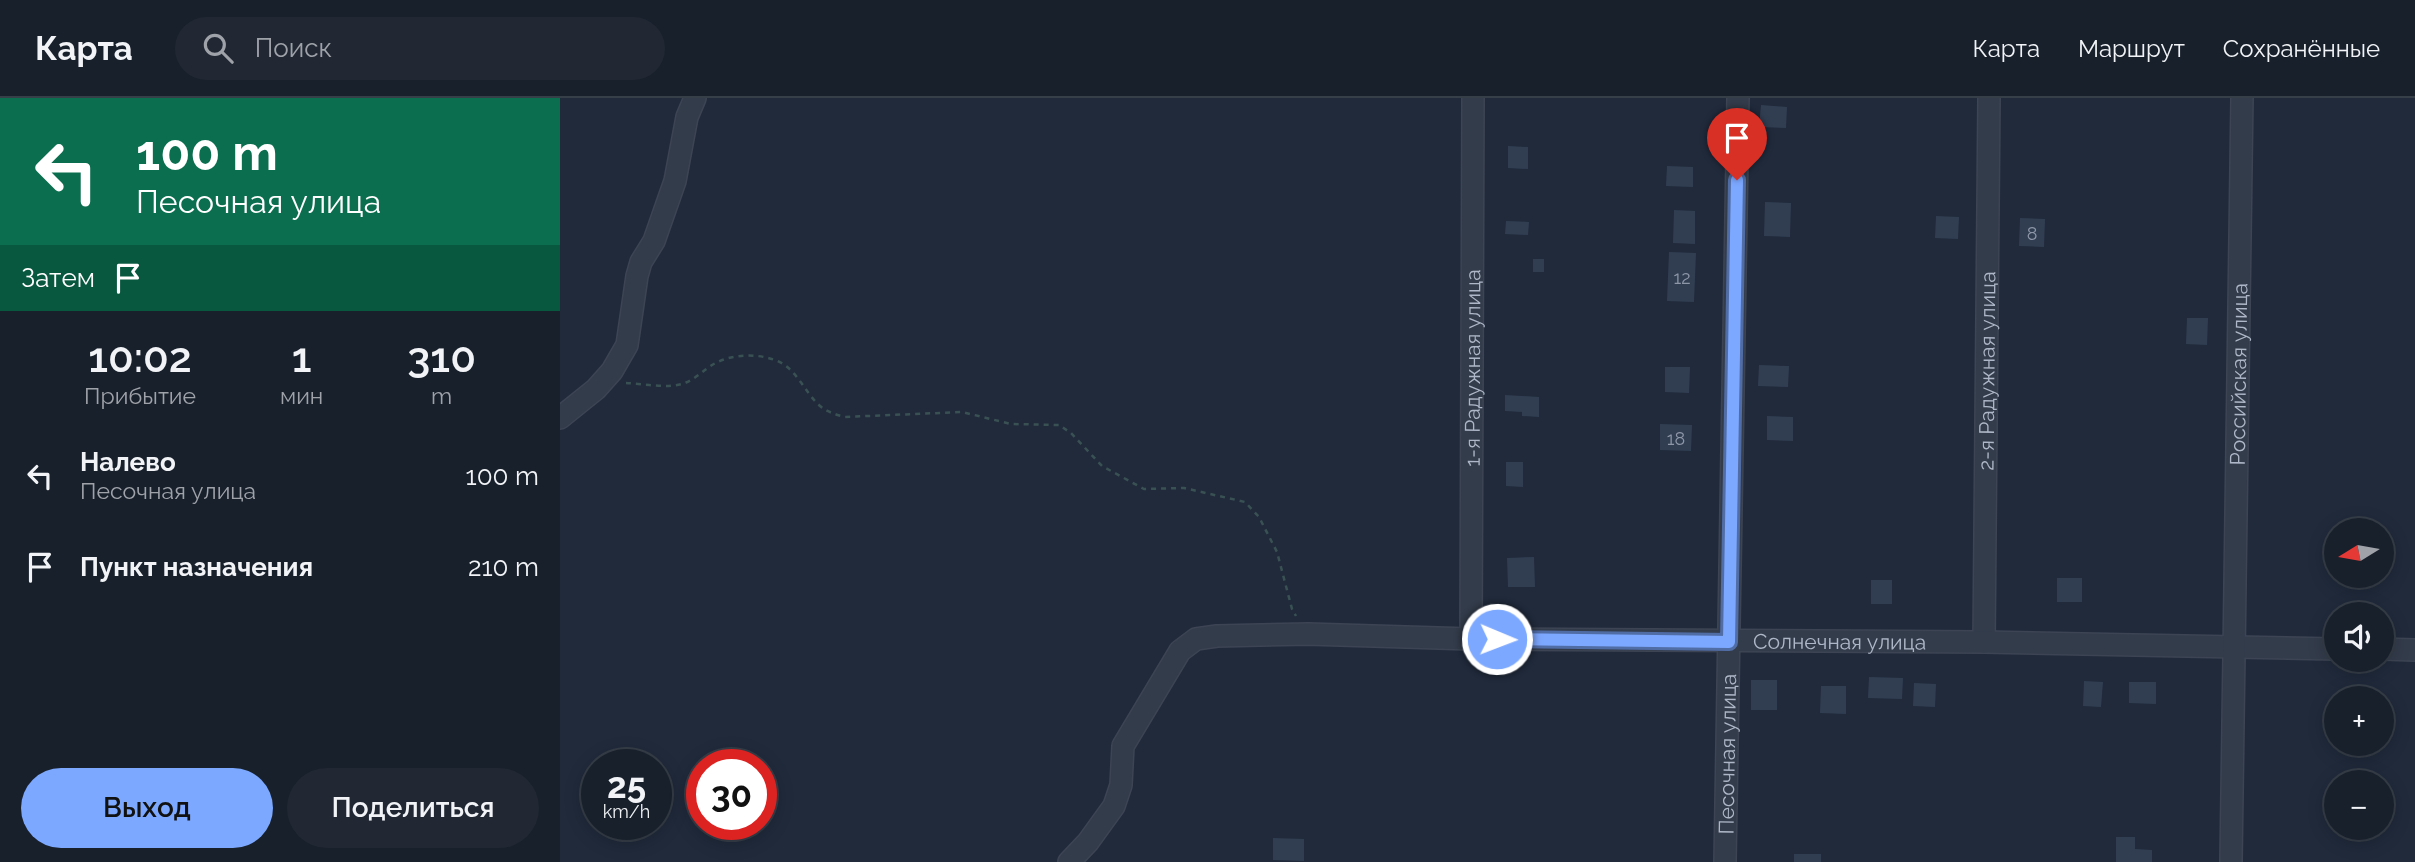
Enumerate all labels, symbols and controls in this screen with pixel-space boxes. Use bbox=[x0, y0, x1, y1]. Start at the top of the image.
search box bbox=[175, 17, 665, 80]
text: Карта bbox=[35, 29, 133, 68]
icon: search bbox=[199, 29, 237, 67]
text: Поиск bbox=[255, 33, 332, 63]
text: Карта bbox=[1972, 34, 2040, 63]
text: Маршрут bbox=[2078, 34, 2185, 63]
text: Сохранённые bbox=[2223, 34, 2380, 63]
pin bbox=[1707, 108, 1767, 180]
icon: arrive bbox=[1718, 119, 1756, 157]
text: 100 m bbox=[136, 124, 278, 181]
icon: left bbox=[21, 126, 112, 217]
text: Песочная улица bbox=[136, 183, 381, 220]
house number: 8 bbox=[2027, 223, 2037, 244]
icon: arrive bbox=[109, 259, 147, 297]
text: Затем bbox=[21, 263, 95, 293]
house number: 12 bbox=[1673, 267, 1691, 288]
street label: 1-я Радужная улица bbox=[1459, 269, 1485, 467]
street label: 2-я Радужная улица bbox=[1973, 271, 2000, 471]
street label: Российская улица bbox=[2224, 283, 2252, 465]
text: 10:02 bbox=[88, 333, 192, 382]
text: 1 bbox=[292, 333, 312, 382]
text: 310 bbox=[407, 333, 476, 382]
text: Прибытие bbox=[84, 382, 196, 409]
text: мин bbox=[280, 382, 323, 409]
text: m bbox=[431, 382, 452, 409]
house number: 18 bbox=[1667, 428, 1685, 449]
text: Налево bbox=[80, 447, 176, 477]
icon: left bbox=[21, 457, 59, 495]
text: 100 m bbox=[466, 461, 539, 491]
text: Песочная улица bbox=[80, 477, 256, 504]
north arrow bbox=[2324, 518, 2394, 588]
map controls bbox=[2324, 518, 2394, 840]
icon: arrive bbox=[21, 548, 59, 586]
text: Пункт назначения bbox=[80, 552, 313, 582]
text: 210 m bbox=[468, 552, 539, 582]
position arrow bbox=[1460, 602, 1534, 676]
button: sound bbox=[2324, 602, 2394, 672]
street label: Солнечная улица bbox=[1753, 628, 1926, 654]
street label: Песочная улица bbox=[1713, 673, 1741, 835]
button: + bbox=[2324, 686, 2394, 756]
speed limit sign: 30 bbox=[686, 749, 777, 840]
text: 25 bbox=[607, 765, 646, 806]
button: Выход bbox=[21, 768, 273, 848]
button: Поделиться bbox=[287, 768, 539, 848]
button: − bbox=[2324, 770, 2394, 840]
text: km/h bbox=[603, 801, 650, 822]

